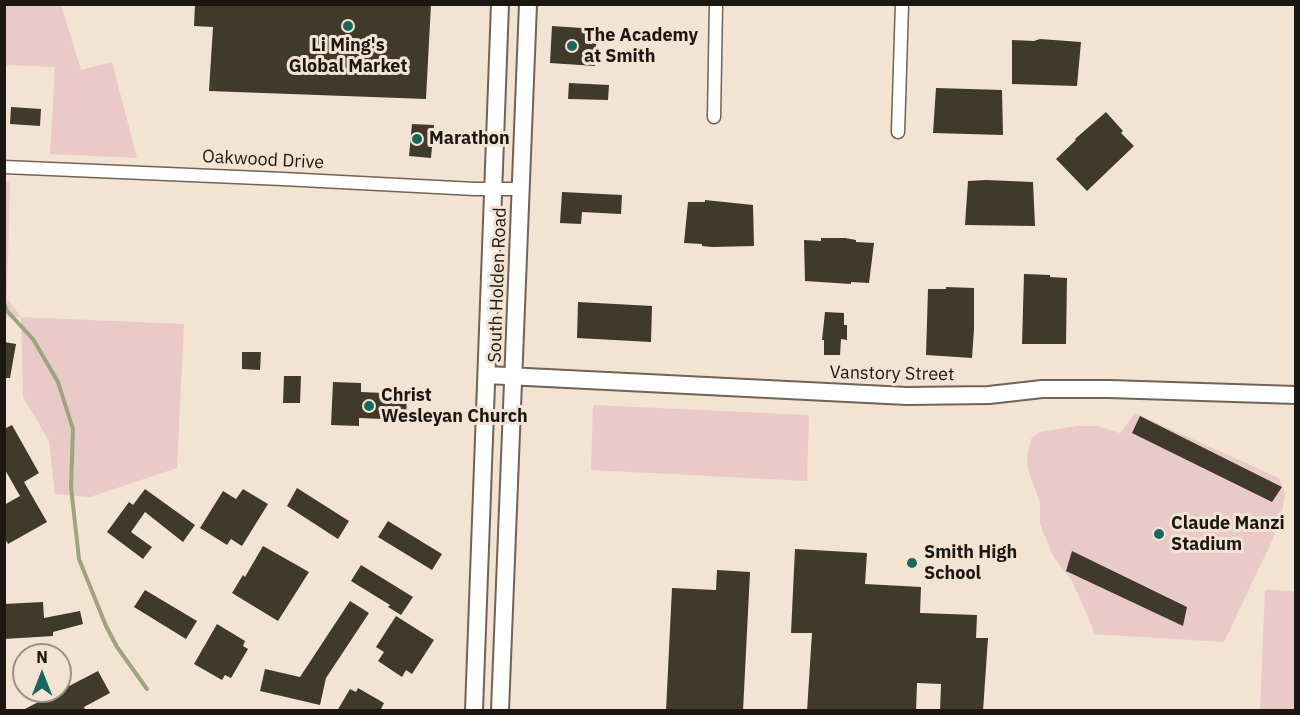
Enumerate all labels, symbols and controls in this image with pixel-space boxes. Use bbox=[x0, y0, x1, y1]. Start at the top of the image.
marker: Li Ming's Global Market bbox=[341, 19, 355, 33]
place label: The Academy at Smith bbox=[584, 25, 698, 68]
place label: Li Ming's Global Market bbox=[289, 35, 407, 78]
marker: The Academy at Smith bbox=[565, 39, 579, 53]
place label: Marathon bbox=[429, 128, 510, 150]
marker: Marathon bbox=[410, 132, 424, 146]
street label: Oakwood Drive bbox=[201, 146, 325, 174]
street label: South Holden Road bbox=[484, 207, 512, 363]
street label: Vanstory Street bbox=[830, 362, 954, 386]
place label: Christ Wesleyan Church bbox=[381, 385, 528, 428]
marker: Christ Wesleyan Church bbox=[362, 399, 376, 413]
place label: Claude Manzi Stadium bbox=[1171, 513, 1285, 556]
marker: Claude Manzi Stadium bbox=[1152, 527, 1166, 541]
place label: Smith High School bbox=[924, 542, 1017, 584]
marker: Smith High School bbox=[905, 556, 919, 570]
north arrow bbox=[12, 643, 72, 703]
text: N bbox=[36, 647, 48, 667]

